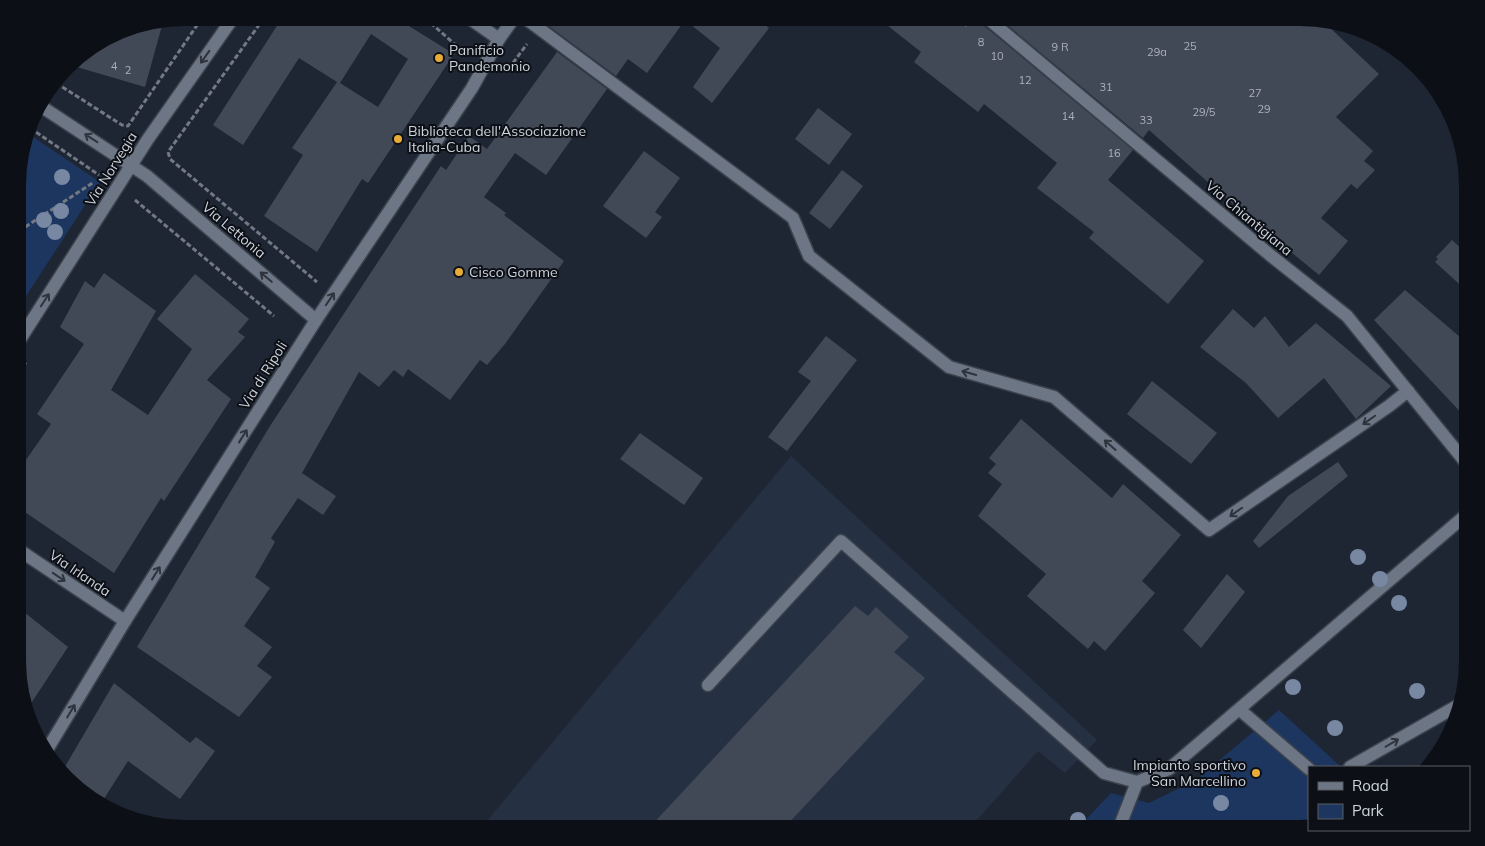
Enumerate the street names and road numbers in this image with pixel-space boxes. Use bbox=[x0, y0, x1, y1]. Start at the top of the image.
street label: Via Norvegia bbox=[81, 129, 141, 209]
street label: Via Chiantigiana bbox=[1202, 176, 1296, 260]
street label: Via Lettonia bbox=[198, 198, 270, 262]
street label: Via di Ripoli bbox=[235, 338, 291, 412]
street label: Via Irlanda bbox=[46, 546, 114, 600]

